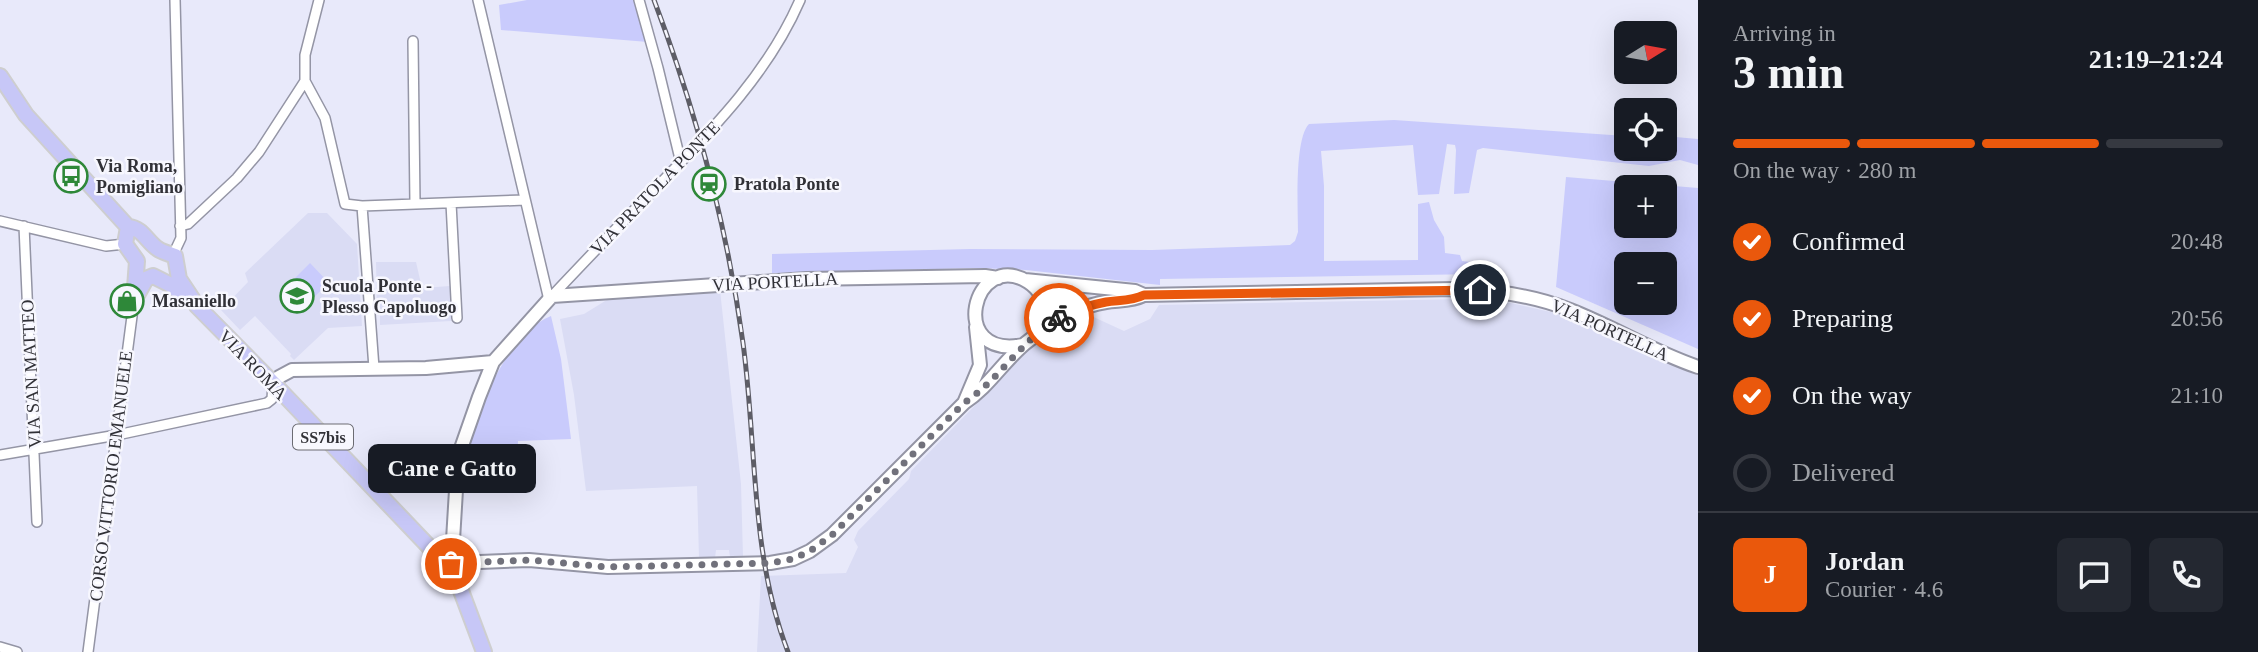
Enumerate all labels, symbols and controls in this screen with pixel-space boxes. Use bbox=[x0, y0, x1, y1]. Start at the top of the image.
north arrow bbox=[1614, 21, 1676, 84]
map controls bbox=[1614, 21, 1677, 315]
text: Arriving in bbox=[1733, 21, 1836, 46]
text: 21:19–21:24 bbox=[2089, 45, 2223, 74]
text: 3 min bbox=[1733, 47, 1844, 98]
button: locate bbox=[1614, 98, 1677, 161]
street label: VIA PRATOLA PONTE bbox=[586, 117, 724, 259]
place label: Via Roma, Pomigliano bbox=[96, 156, 183, 197]
bus stop icon: Via Roma, Pomigliano bbox=[52, 157, 90, 195]
text: On the way · 280 m bbox=[1733, 158, 1916, 183]
station icon: Pratola Ponte bbox=[690, 165, 728, 203]
place label: Pratola Ponte bbox=[734, 174, 839, 194]
button: + bbox=[1614, 175, 1677, 238]
icon: check bbox=[1733, 223, 1771, 261]
text: Confirmed bbox=[1792, 227, 1905, 256]
text: 20:48 bbox=[2171, 229, 2223, 254]
button: − bbox=[1614, 252, 1677, 315]
pin bbox=[1450, 260, 1510, 320]
street label: VIA PORTELLA bbox=[711, 269, 839, 295]
icon: home bbox=[1461, 271, 1499, 309]
place label: Scuola Ponte - Plesso Capoluogo bbox=[322, 276, 457, 317]
school or university icon: Scuola Ponte - Plesso Capoluogo bbox=[278, 277, 316, 315]
shop icon: Masaniello bbox=[108, 282, 146, 320]
courier bbox=[1024, 283, 1094, 353]
place label: Masaniello bbox=[152, 291, 236, 311]
street label: VIA PORTELLA bbox=[1548, 295, 1672, 365]
street label: VIA SAN MATTEO bbox=[17, 299, 45, 449]
icon: bike bbox=[1040, 299, 1078, 337]
icon: check bbox=[1733, 300, 1771, 338]
text: Preparing bbox=[1792, 304, 1893, 333]
text: 20:56 bbox=[2171, 306, 2223, 331]
street label: VIA ROMA bbox=[215, 326, 291, 404]
street label: CORSO VITTORIO EMANUELE bbox=[86, 350, 136, 602]
icon: check bbox=[1733, 377, 1771, 415]
text: On the way bbox=[1792, 381, 1912, 410]
text: 21:10 bbox=[2171, 383, 2223, 408]
road number: SS7bis bbox=[293, 424, 353, 450]
callout: Cane e Gatto bbox=[367, 445, 535, 494]
text: Cane e Gatto bbox=[387, 456, 517, 481]
text: Delivered bbox=[1792, 458, 1895, 487]
pin bbox=[421, 534, 481, 594]
button: chat bbox=[2057, 538, 2131, 612]
button: phone bbox=[2149, 538, 2223, 612]
icon: bag bbox=[432, 545, 470, 583]
text: Jordan bbox=[1825, 547, 1904, 576]
text: J bbox=[1764, 560, 1777, 589]
text: Courier · 4.6 bbox=[1825, 577, 1943, 602]

